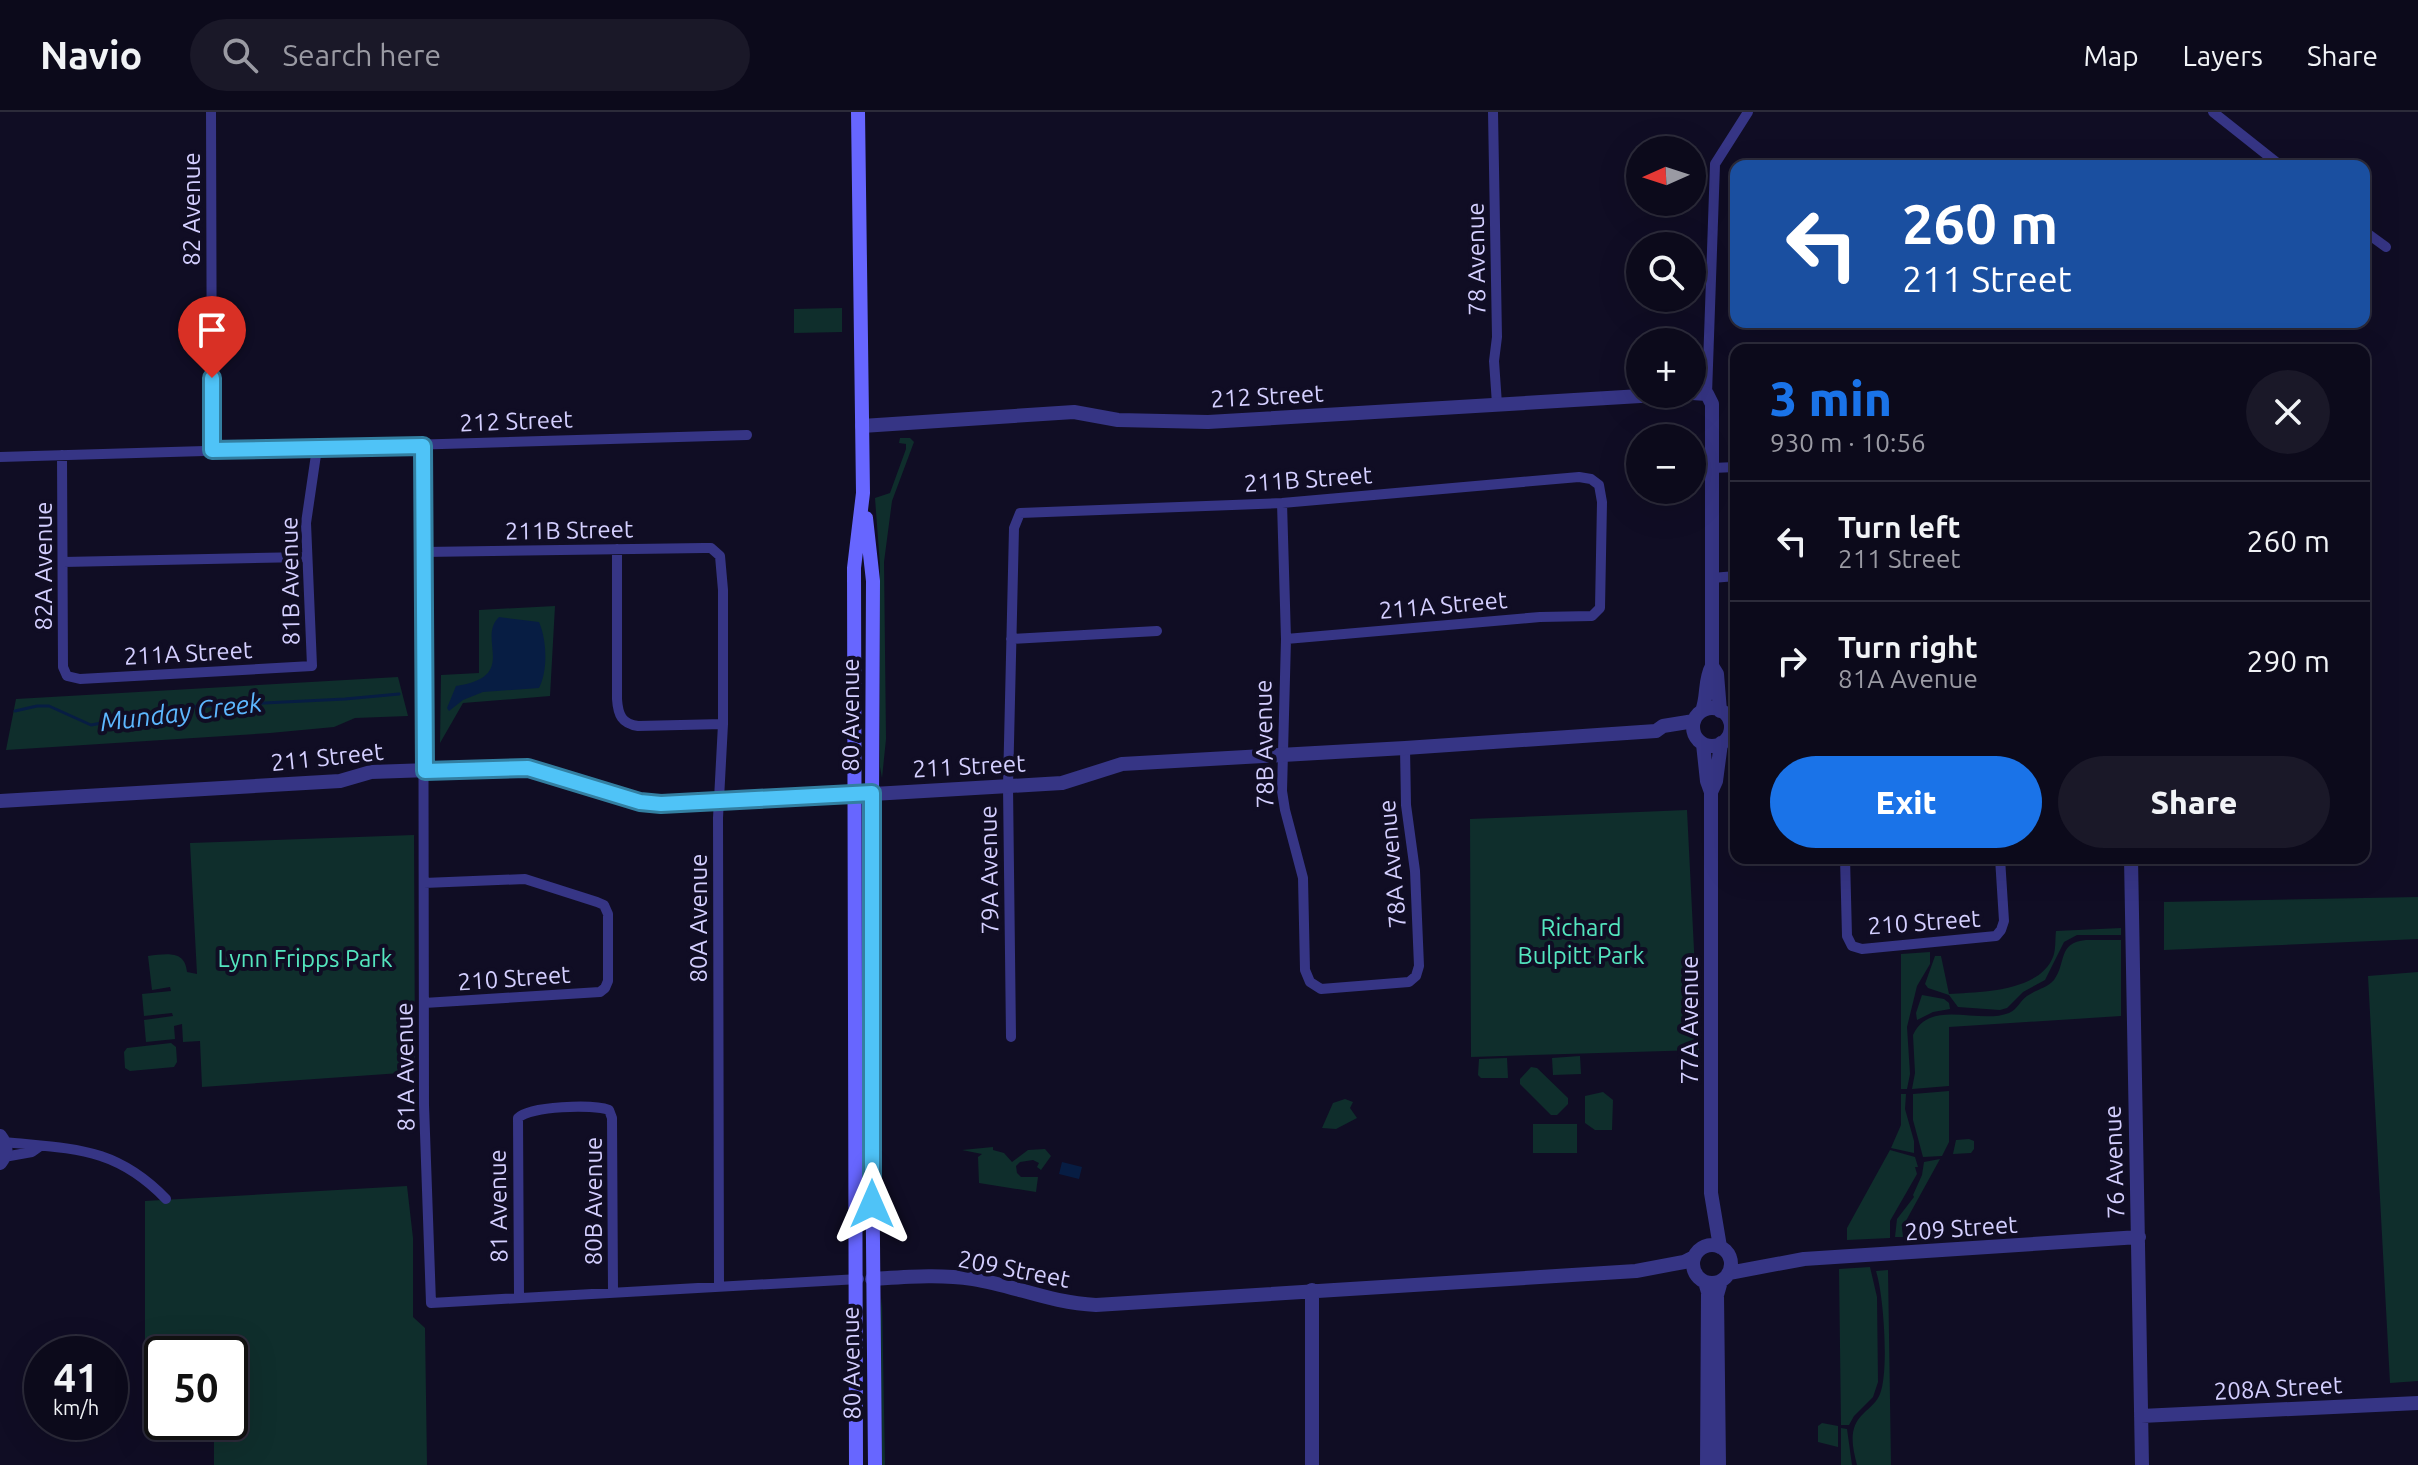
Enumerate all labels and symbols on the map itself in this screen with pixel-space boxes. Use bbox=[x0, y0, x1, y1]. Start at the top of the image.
north arrow bbox=[1626, 136, 1706, 216]
street label: 82 Avenue bbox=[178, 152, 205, 266]
street label: 78 Avenue bbox=[1462, 202, 1490, 316]
pin bbox=[178, 296, 246, 378]
street label: 212 Street bbox=[1210, 380, 1325, 412]
street label: 212 Street bbox=[459, 406, 574, 436]
street label: 211B Street bbox=[1243, 461, 1374, 497]
street label: 82A Avenue bbox=[30, 501, 57, 631]
street label: 211B Street bbox=[505, 515, 634, 545]
street label: 81B Avenue bbox=[275, 516, 305, 646]
street label: 211A Street bbox=[1378, 586, 1509, 624]
street label: 211A Street bbox=[123, 636, 254, 670]
street label: 80 Avenue bbox=[837, 658, 864, 772]
street label: 78B Avenue bbox=[1249, 679, 1279, 809]
water label: Munday Creek bbox=[98, 688, 264, 736]
street label: 211 Street bbox=[269, 738, 385, 776]
street label: 211 Street bbox=[912, 750, 1027, 782]
street label: 78A Avenue bbox=[1373, 799, 1411, 929]
street label: 79A Avenue bbox=[974, 805, 1004, 935]
street label: 80A Avenue bbox=[685, 853, 712, 983]
street label: 210 Street bbox=[1867, 905, 1982, 939]
park label: Richard Bulpitt Park bbox=[1517, 914, 1645, 969]
park label: Lynn Fripps Park bbox=[217, 945, 393, 972]
street label: 77A Avenue bbox=[1676, 955, 1703, 1085]
street label: 210 Street bbox=[457, 961, 572, 995]
street label: 81A Avenue bbox=[390, 1002, 420, 1132]
street label: 76 Avenue bbox=[2099, 1105, 2129, 1219]
street label: 80B Avenue bbox=[580, 1137, 607, 1265]
street label: 81 Avenue bbox=[484, 1149, 512, 1263]
position arrow bbox=[830, 1162, 914, 1246]
street label: 209 Street bbox=[1904, 1211, 2019, 1245]
street label: 209 Street bbox=[956, 1245, 1073, 1293]
street label: 80 Avenue bbox=[837, 1306, 865, 1420]
speed limit sign: 50 bbox=[144, 1336, 248, 1440]
street label: 208A Street bbox=[2213, 1371, 2344, 1405]

